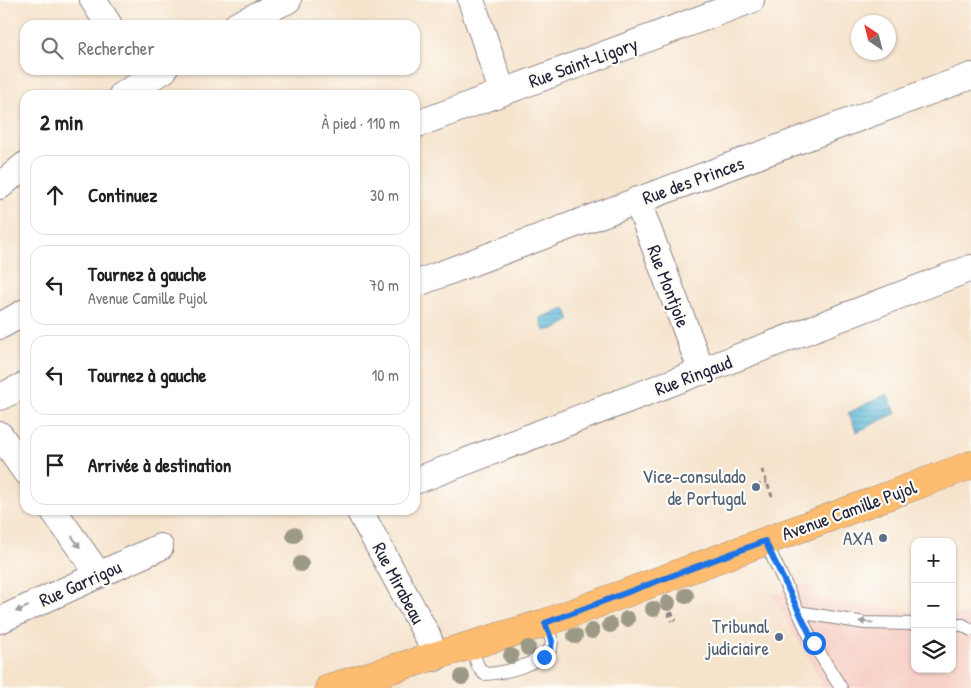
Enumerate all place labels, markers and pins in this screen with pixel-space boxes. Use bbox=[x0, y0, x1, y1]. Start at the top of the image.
place label: Vice-consulado de Portugal bbox=[642, 463, 747, 511]
marker: Vice-consulado de Portugal bbox=[750, 481, 762, 493]
place label: AXA bbox=[843, 525, 873, 551]
marker: AXA bbox=[877, 532, 889, 544]
place label: Tribunal judiciaire bbox=[705, 613, 770, 661]
marker: Tribunal judiciaire bbox=[773, 631, 785, 643]

